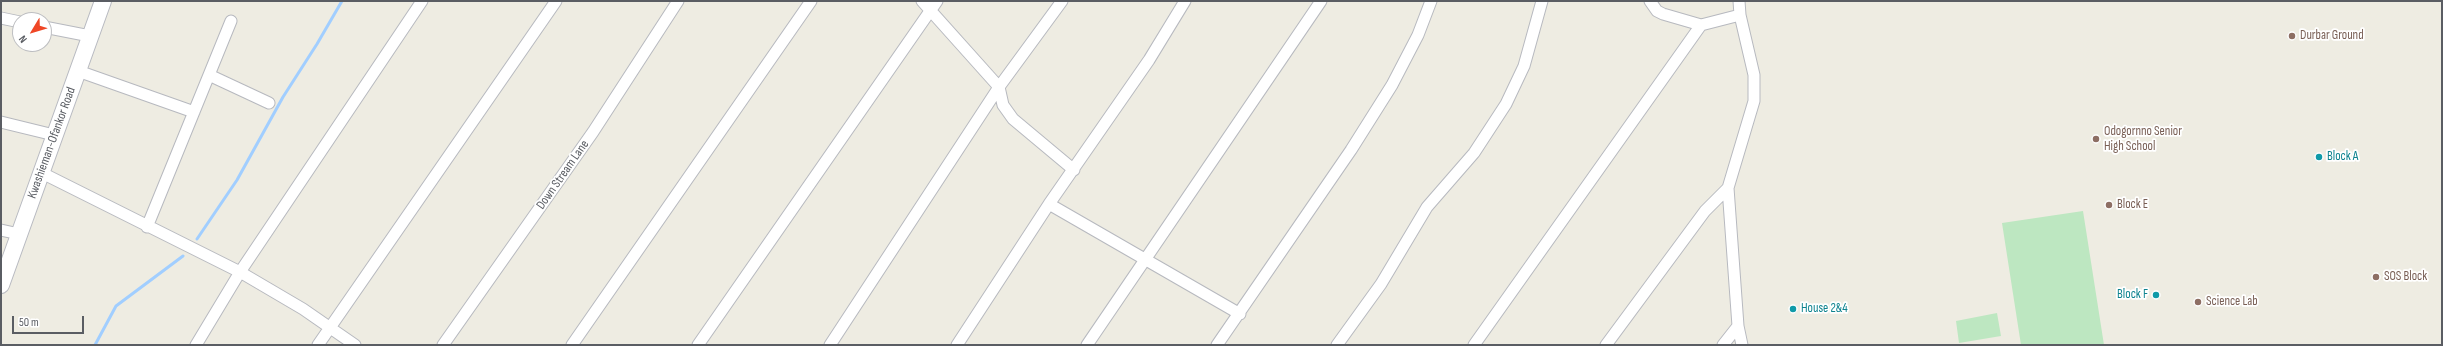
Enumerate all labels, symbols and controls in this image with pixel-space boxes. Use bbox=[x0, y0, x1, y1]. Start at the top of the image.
north arrow bbox=[12, 12, 52, 52]
place label: Durbar Ground bbox=[2300, 28, 2364, 44]
marker: Durbar Ground bbox=[2287, 31, 2297, 41]
text: N bbox=[16, 33, 30, 45]
street label: Kwashieman-Ofankor Road bbox=[25, 85, 79, 201]
place label: Odogornno Senior High School bbox=[2104, 124, 2182, 155]
marker: Odogornno Senior High School bbox=[2091, 134, 2101, 144]
street label: Down Stream Lane bbox=[533, 137, 593, 213]
place label: Block A bbox=[2327, 149, 2358, 165]
marker: Block A bbox=[2314, 152, 2324, 162]
place label: Block E bbox=[2117, 197, 2148, 213]
marker: Block E bbox=[2104, 200, 2114, 210]
place label: SOS Block bbox=[2384, 269, 2427, 285]
marker: SOS Block bbox=[2371, 272, 2381, 282]
place label: Block F bbox=[2117, 287, 2148, 303]
marker: Block F bbox=[2151, 290, 2161, 300]
place label: Science Lab bbox=[2206, 294, 2258, 310]
marker: Science Lab bbox=[2193, 297, 2203, 307]
place label: House 2&4 bbox=[1801, 301, 1848, 317]
marker: House 2&4 bbox=[1788, 304, 1798, 314]
scale bar bbox=[14, 308, 86, 334]
text: 50 m bbox=[19, 315, 39, 330]

